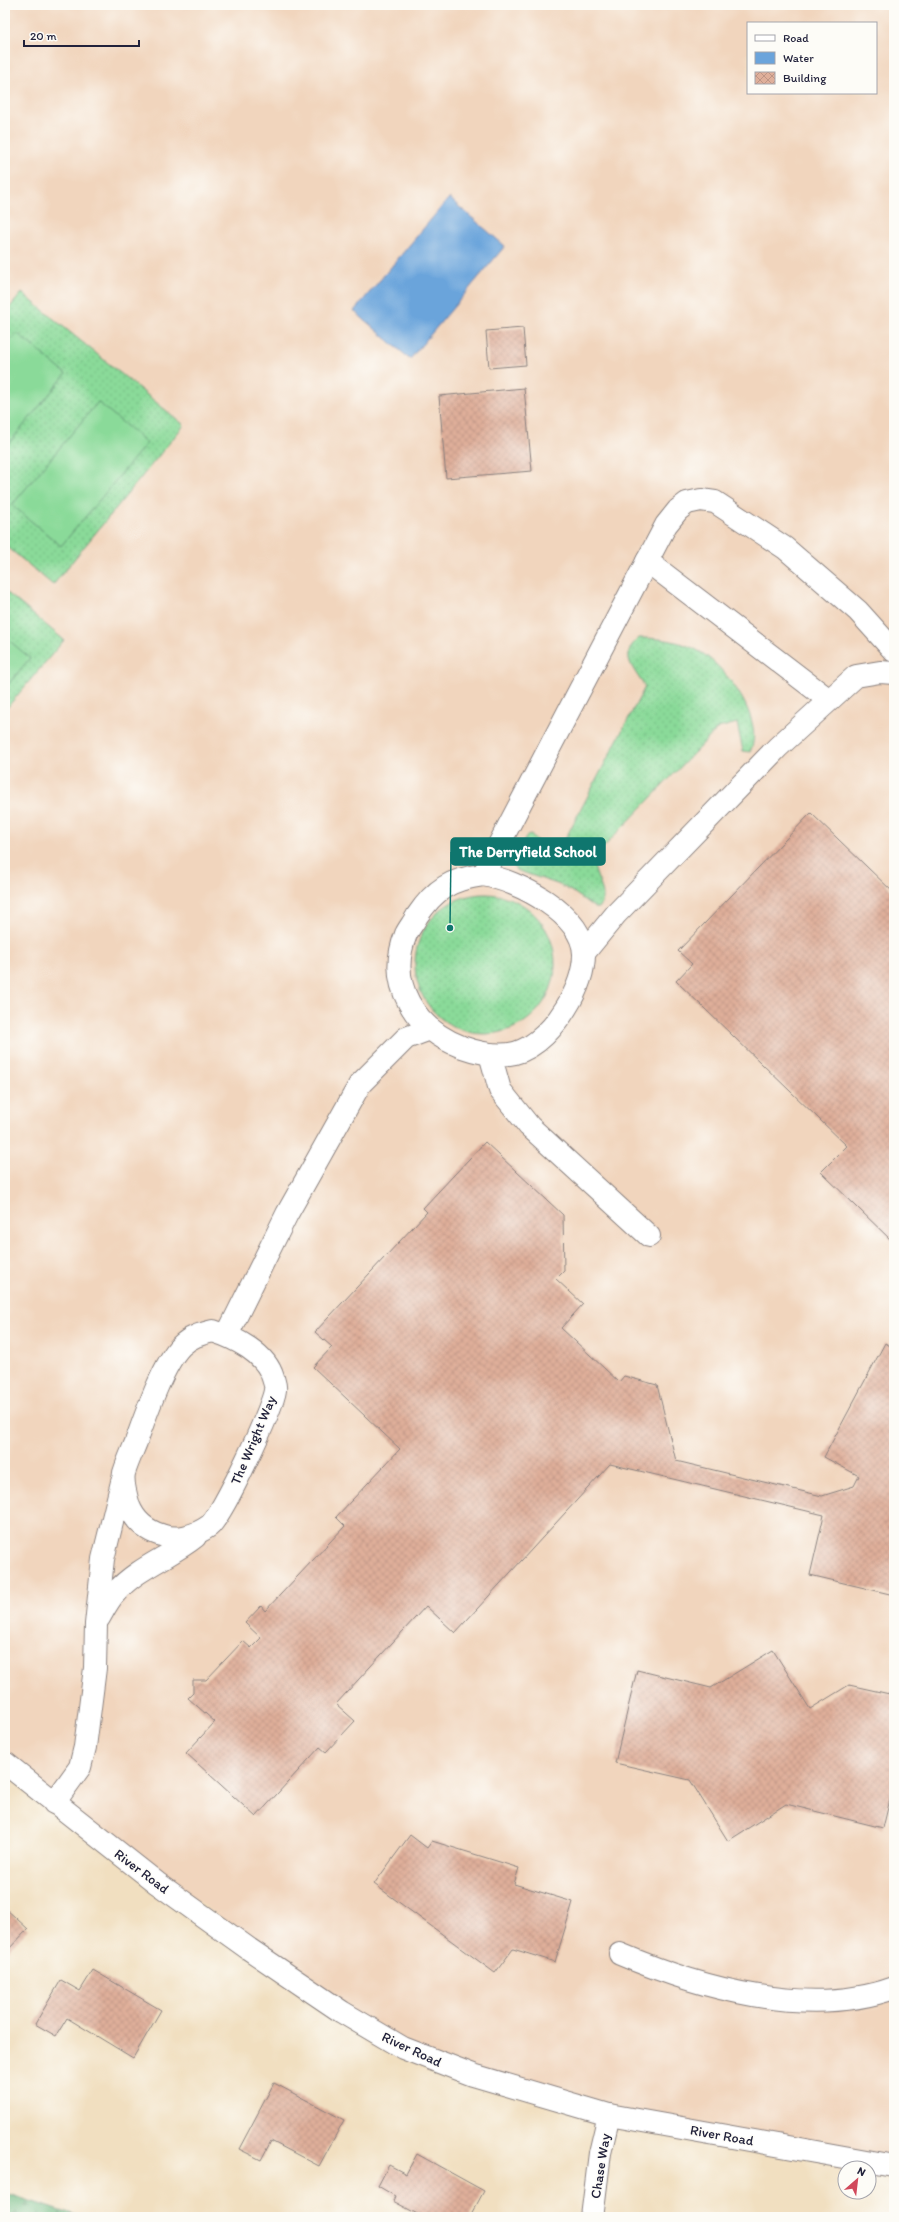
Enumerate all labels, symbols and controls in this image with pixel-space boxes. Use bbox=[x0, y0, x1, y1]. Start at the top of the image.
scale bar bbox=[24, 22, 139, 48]
legend bbox=[747, 22, 877, 94]
text: 20 m bbox=[30, 29, 57, 43]
text: Road bbox=[783, 31, 809, 45]
text: Water bbox=[783, 51, 814, 65]
text: Building bbox=[783, 71, 827, 85]
callout: The Derryfield School bbox=[451, 838, 605, 865]
text: The Derryfield School bbox=[458, 843, 597, 862]
street label: The Wright Way bbox=[227, 1393, 280, 1487]
street label: River Road bbox=[111, 1845, 173, 1898]
street label: River Road bbox=[379, 2028, 445, 2071]
street label: River Road bbox=[689, 2122, 755, 2150]
street label: Chase Way bbox=[587, 2132, 614, 2200]
north arrow bbox=[837, 2160, 877, 2200]
text: N bbox=[855, 2164, 868, 2179]

